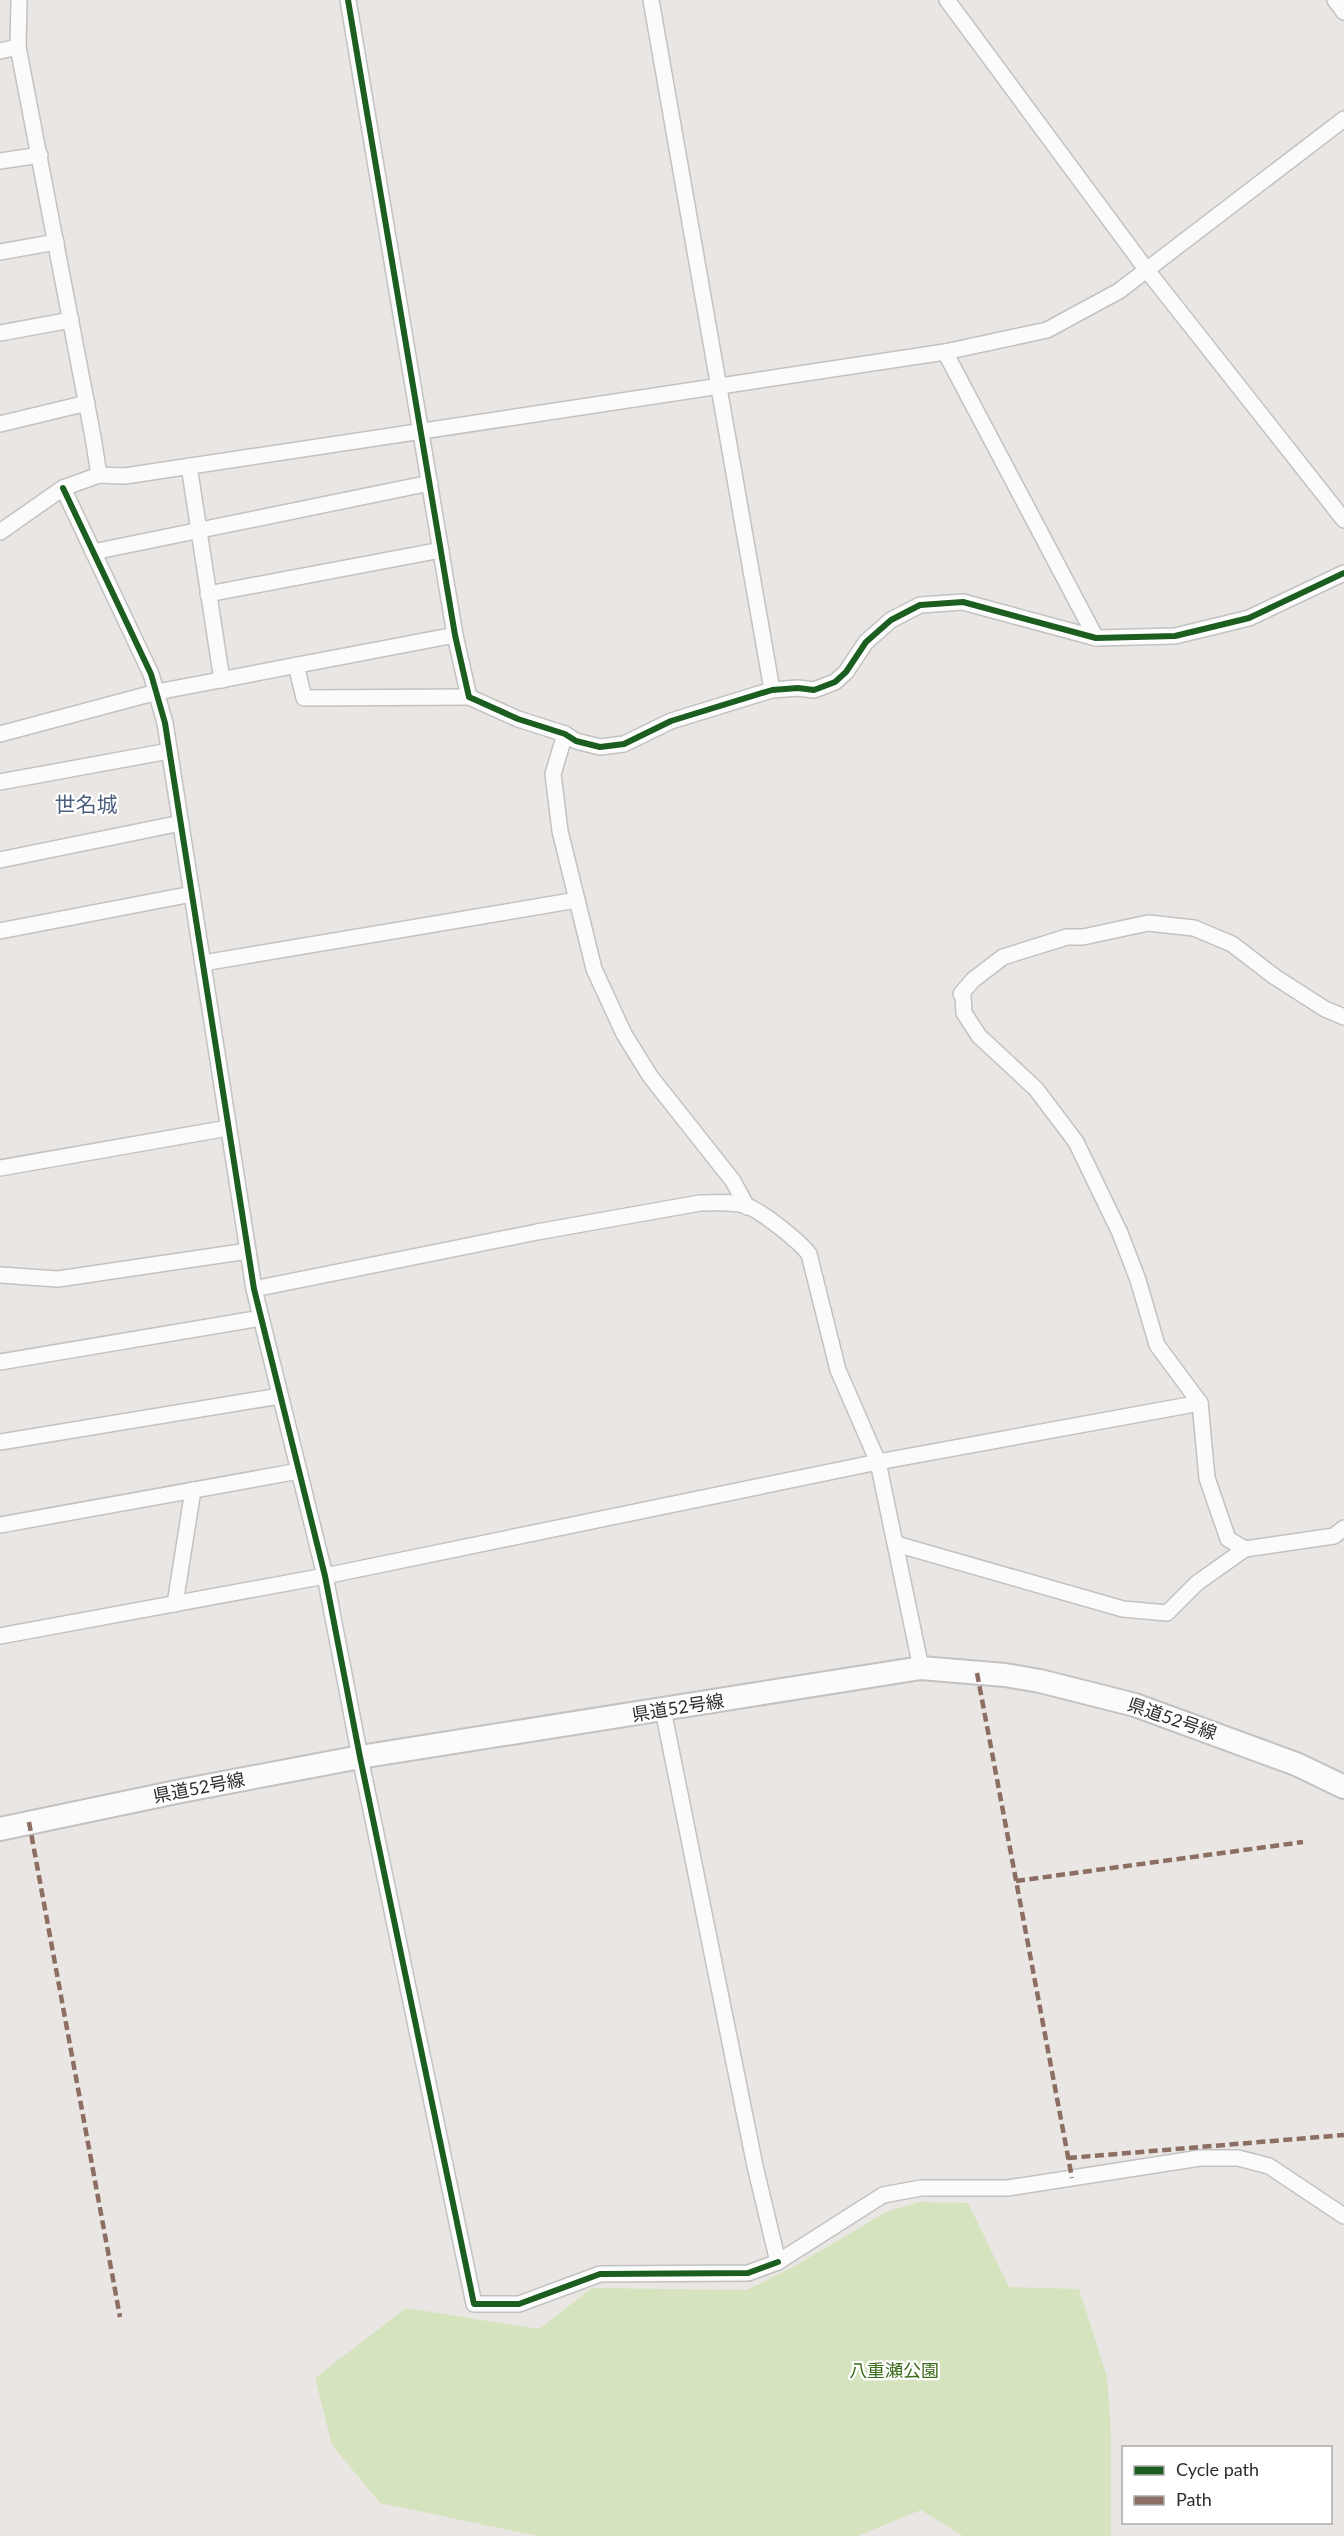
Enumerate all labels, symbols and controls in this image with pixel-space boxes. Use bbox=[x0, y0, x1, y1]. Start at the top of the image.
district label: 世名城 bbox=[55, 791, 118, 816]
street label: 県道52号線 bbox=[630, 1689, 725, 1725]
street label: 県道52号線 bbox=[1125, 1693, 1220, 1744]
street label: 県道52号線 bbox=[151, 1767, 247, 1807]
park label: 八重瀬公園 bbox=[849, 2359, 939, 2381]
legend bbox=[1122, 2446, 1332, 2524]
text: Cycle path bbox=[1176, 2458, 1259, 2480]
text: Path bbox=[1176, 2488, 1212, 2510]

